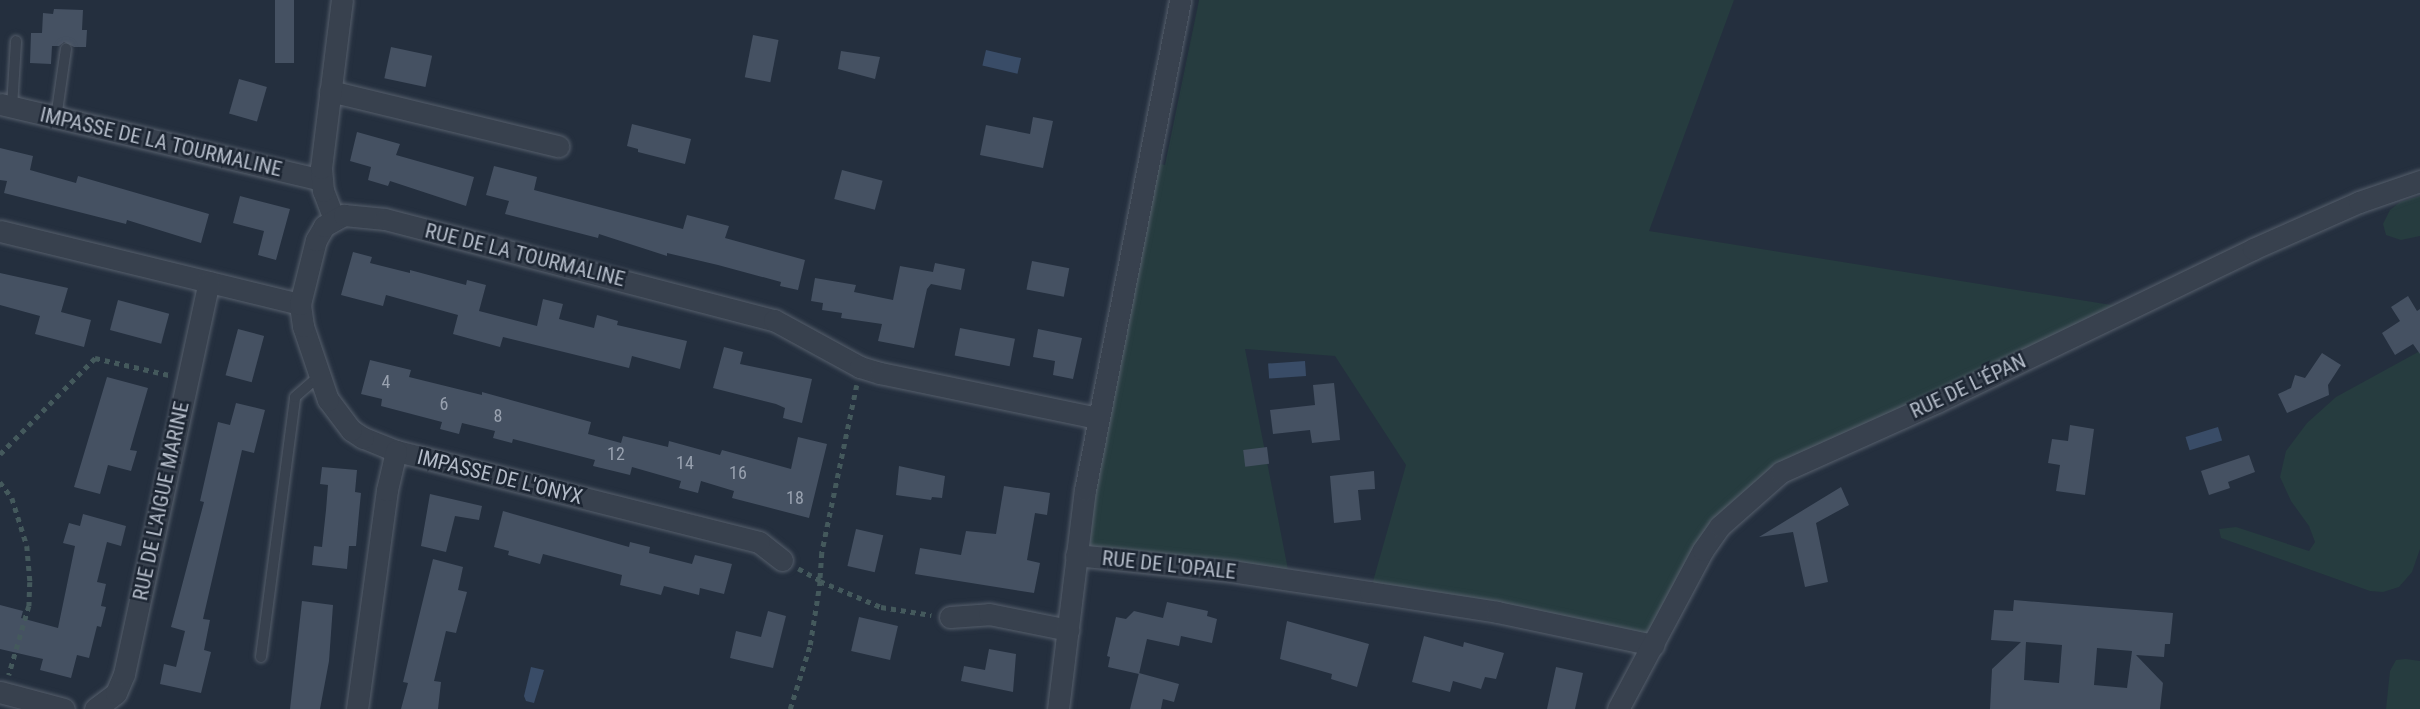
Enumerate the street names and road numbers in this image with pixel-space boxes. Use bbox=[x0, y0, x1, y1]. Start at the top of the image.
street label: IMPASSE DE LA TOURMALINE bbox=[37, 102, 285, 182]
street label: RUE DE LA TOURMALINE bbox=[422, 218, 628, 292]
street label: RUE DE L'ÉPAN bbox=[1906, 348, 2030, 424]
street label: RUE DE L'AIGUE MARINE bbox=[128, 399, 194, 603]
street label: IMPASSE DE L'ONYX bbox=[415, 444, 585, 510]
street label: RUE DE L'OPALE bbox=[1101, 545, 1237, 585]

